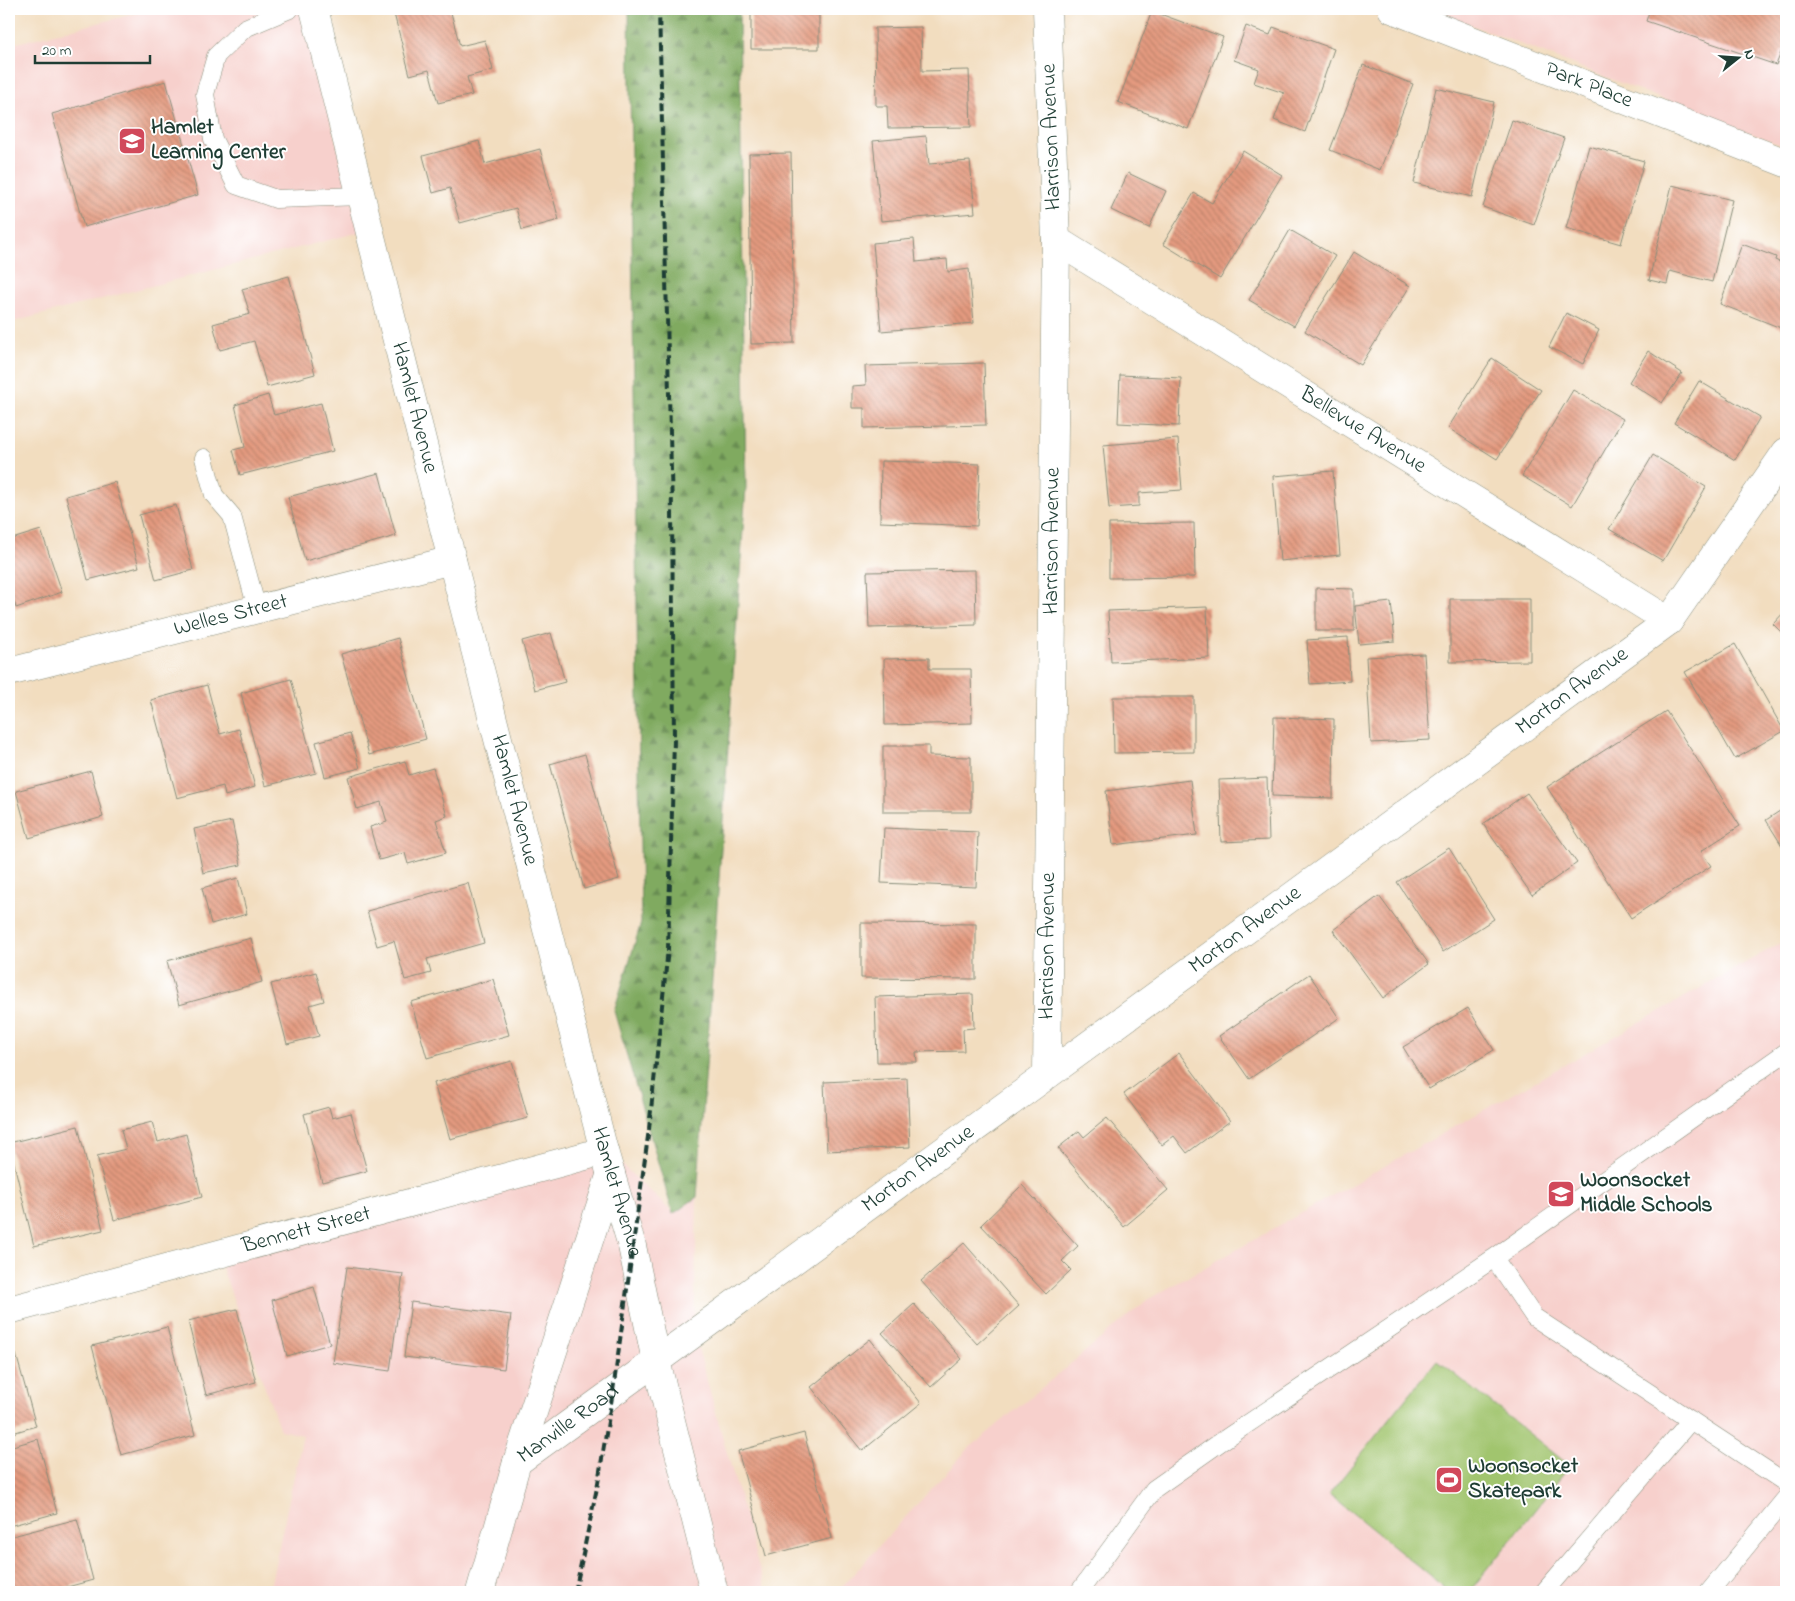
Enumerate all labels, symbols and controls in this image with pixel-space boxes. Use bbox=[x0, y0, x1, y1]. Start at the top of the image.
scale bar bbox=[35, 32, 150, 64]
north arrow bbox=[1712, 32, 1762, 82]
text: 20 m bbox=[42, 40, 72, 62]
text: N bbox=[1738, 47, 1760, 62]
street label: Park Place bbox=[1540, 54, 1637, 118]
street label: Harrison Avenue bbox=[1033, 63, 1071, 211]
place label: Hamlet Learning Center bbox=[151, 112, 287, 170]
school or university icon: Hamlet Learning Center bbox=[117, 126, 147, 156]
street label: Hamlet Avenue bbox=[382, 339, 446, 477]
street label: Bellevue Avenue bbox=[1292, 378, 1432, 482]
street label: Harrison Avenue bbox=[1036, 467, 1070, 615]
street label: Welles Street bbox=[171, 586, 292, 646]
street label: Morton Avenue bbox=[1509, 639, 1636, 744]
street label: Hamlet Avenue bbox=[482, 731, 546, 869]
street label: Harrison Avenue bbox=[1032, 872, 1065, 1020]
street label: Morton Avenue bbox=[1182, 878, 1309, 982]
street label: Morton Avenue bbox=[855, 1117, 982, 1221]
street label: Hamlet Avenue bbox=[582, 1123, 650, 1260]
place label: Woonsocket Middle Schools bbox=[1580, 1165, 1713, 1222]
school or university icon: Woonsocket Middle Schools bbox=[1546, 1179, 1576, 1209]
street label: Bennett Street bbox=[238, 1198, 375, 1263]
street label: Manville Road bbox=[511, 1376, 626, 1472]
place label: Woonsocket Skatepark bbox=[1468, 1451, 1579, 1508]
sports icon: Woonsocket Skatepark bbox=[1434, 1465, 1464, 1495]

